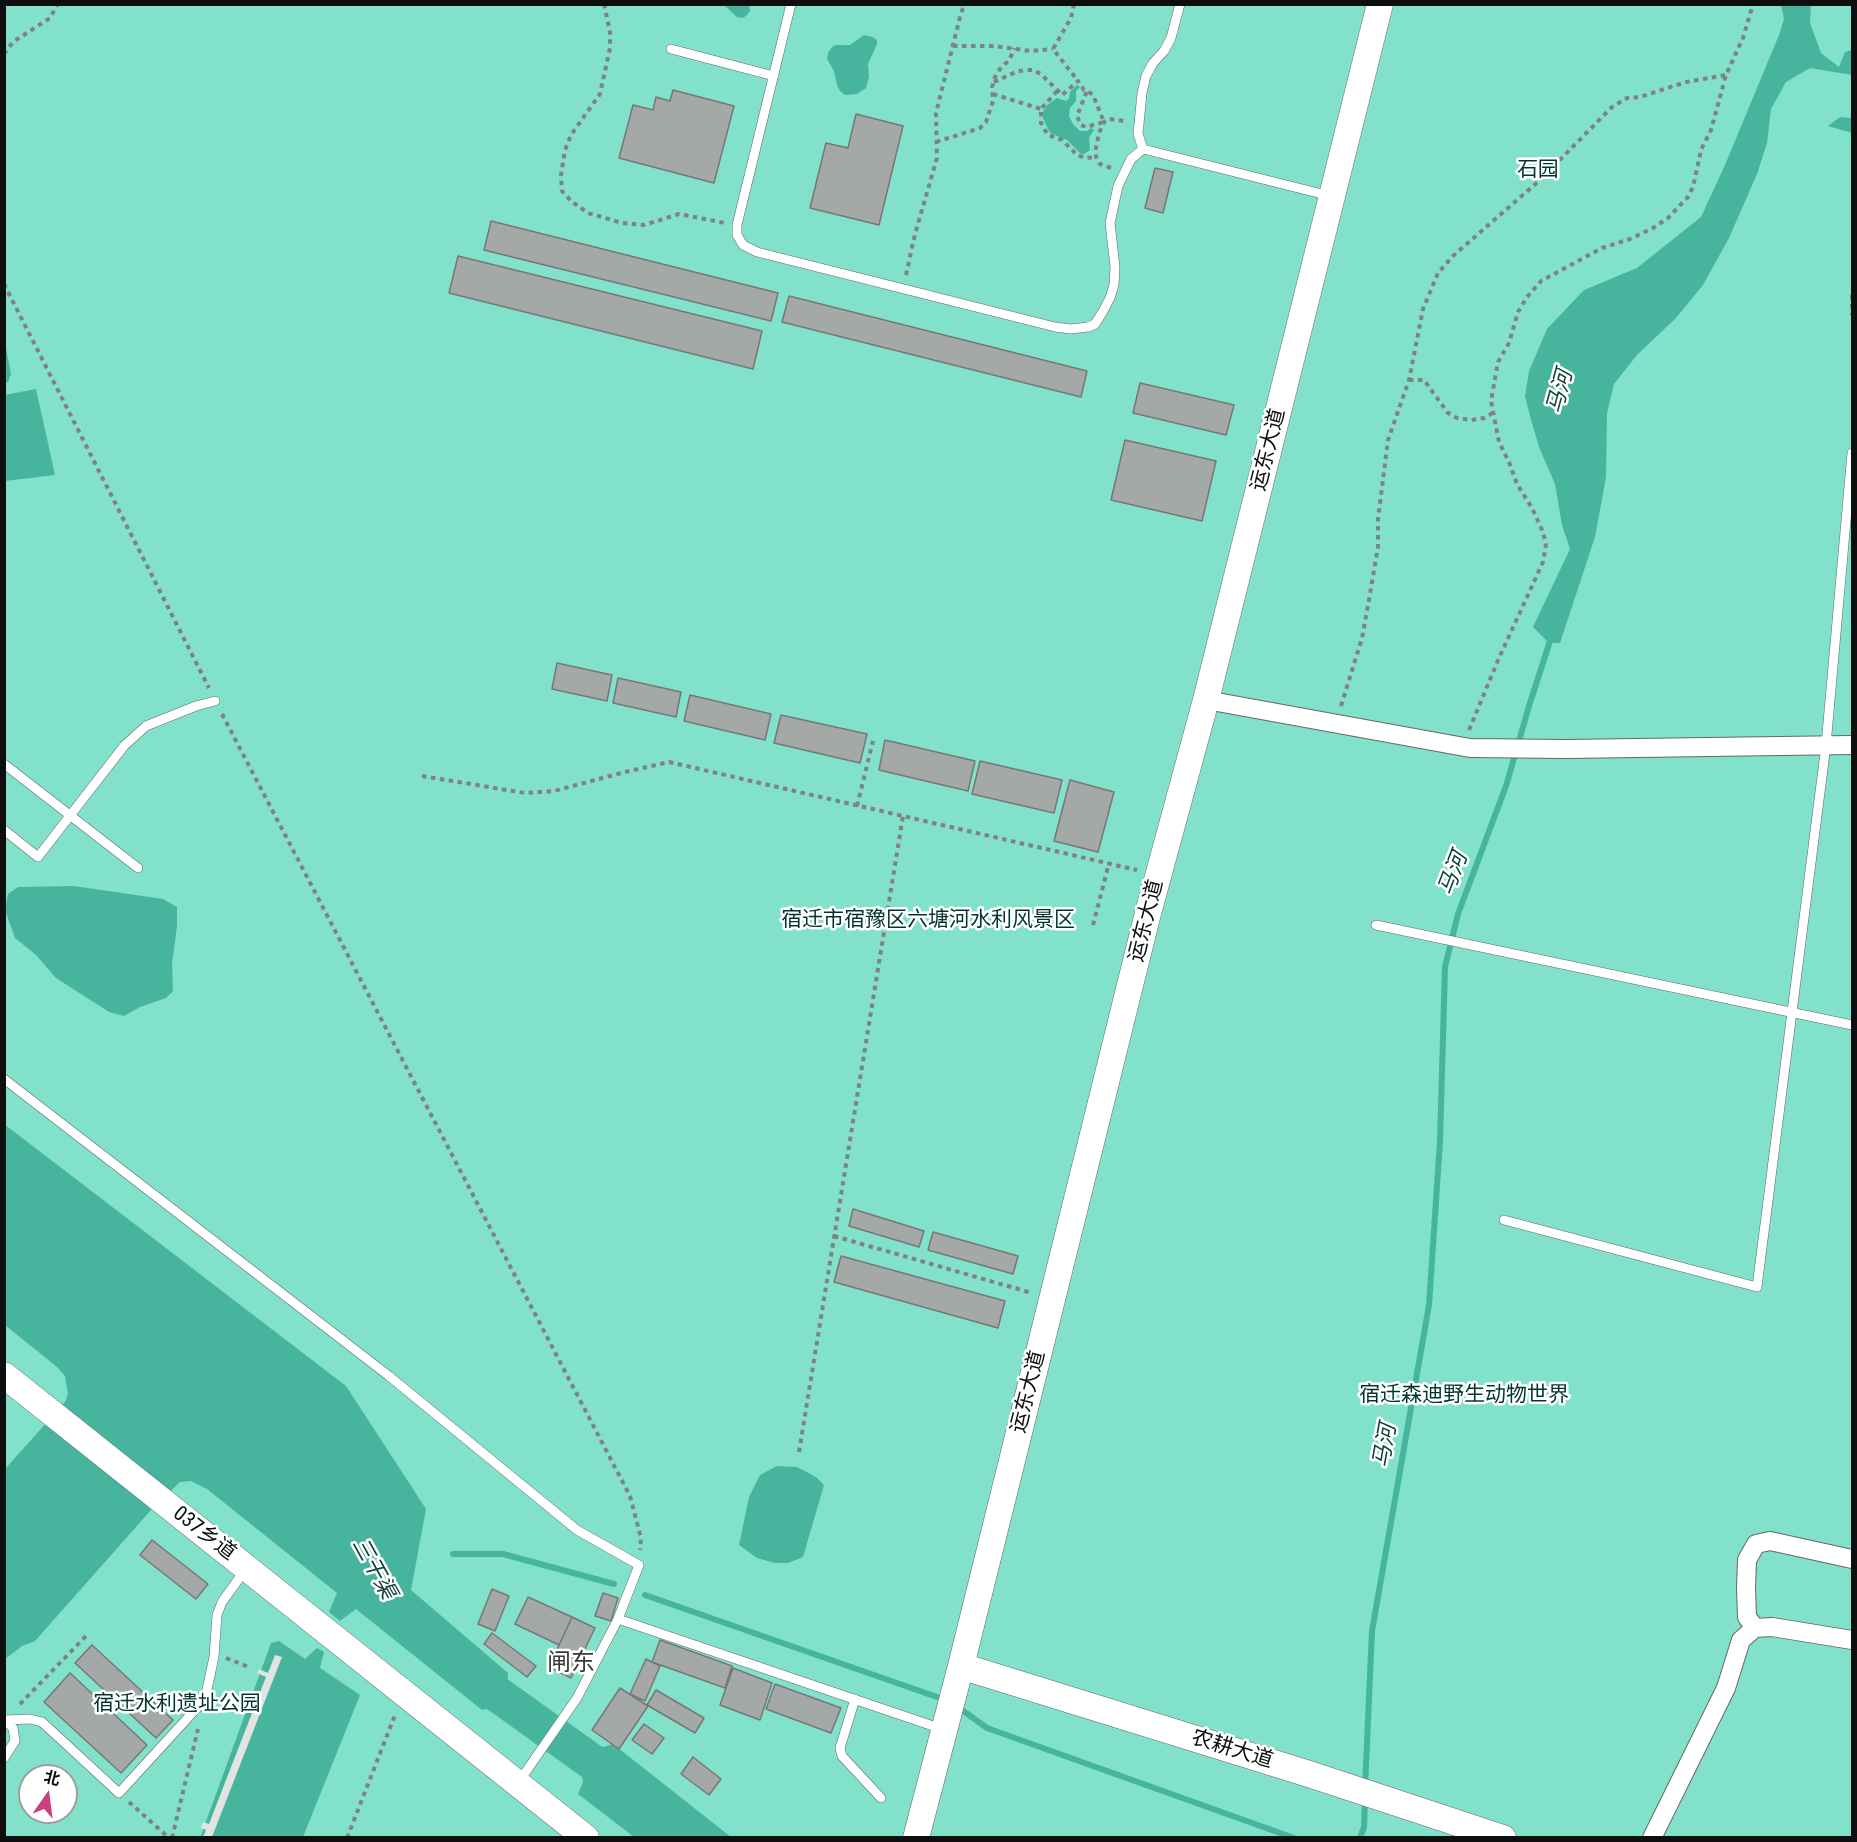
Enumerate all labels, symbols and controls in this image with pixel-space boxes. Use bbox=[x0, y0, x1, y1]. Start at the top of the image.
park label: 石园 bbox=[1517, 158, 1559, 184]
water label: 马河 bbox=[1543, 367, 1579, 417]
street label: 运东大道 bbox=[1247, 406, 1291, 494]
water label: 马河 bbox=[1434, 849, 1474, 899]
street label: 运东大道 bbox=[1125, 877, 1169, 965]
park label: 宿迁市宿豫区六塘河水利风景区 bbox=[781, 908, 1075, 934]
street label: 运东大道 bbox=[1007, 1348, 1051, 1436]
park label: 宿迁森迪野生动物世界 bbox=[1359, 1383, 1569, 1409]
water label: 马河 bbox=[1369, 1422, 1403, 1470]
street label: 037乡道 bbox=[167, 1502, 241, 1566]
water label: 三干渠 bbox=[345, 1534, 401, 1604]
district label: 闸东 bbox=[547, 1650, 595, 1678]
park label: 宿迁水利遗址公园 bbox=[93, 1692, 261, 1718]
street label: 农耕大道 bbox=[1188, 1726, 1276, 1774]
north arrow bbox=[18, 1764, 78, 1824]
text: 北 bbox=[42, 1767, 62, 1789]

